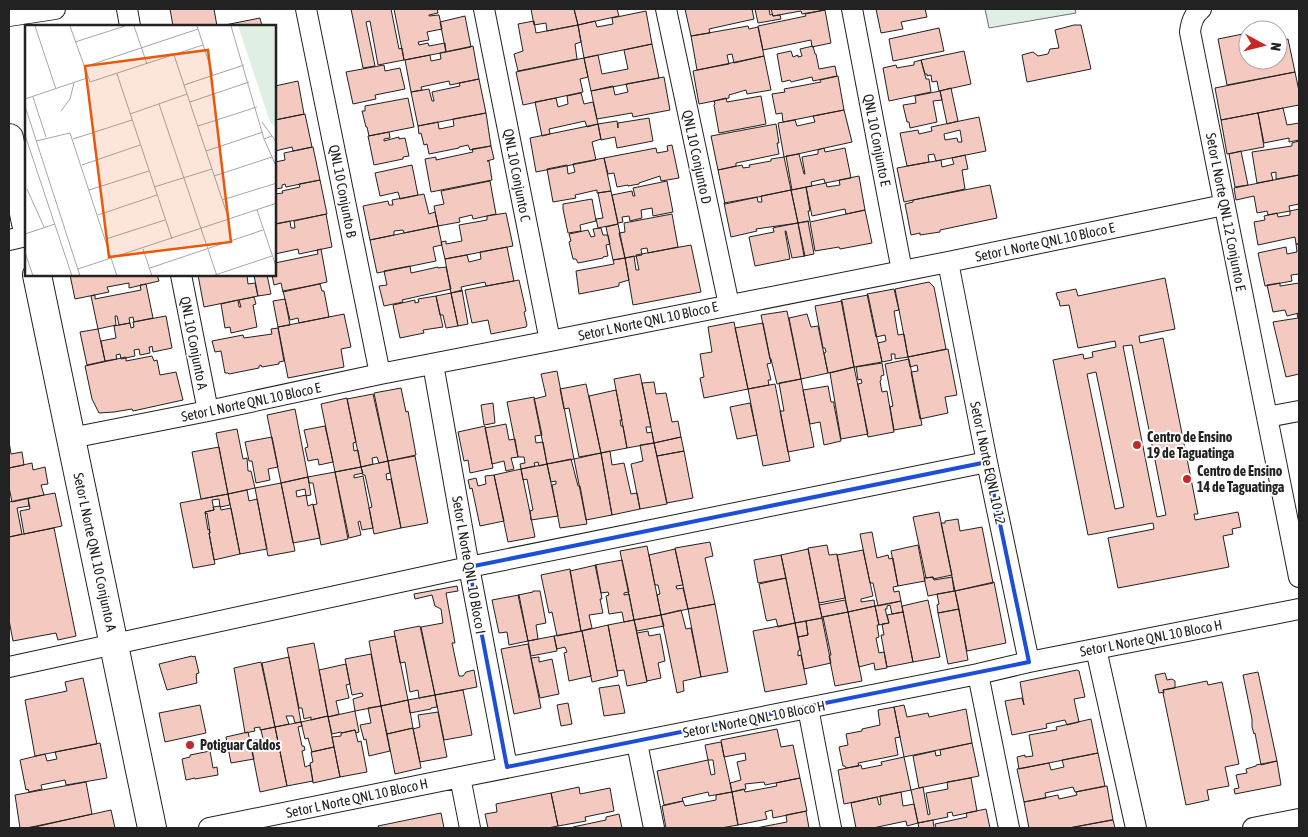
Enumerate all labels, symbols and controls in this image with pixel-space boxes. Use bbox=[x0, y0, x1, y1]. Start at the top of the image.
north arrow bbox=[1238, 20, 1288, 70]
inset map bbox=[25, 25, 276, 276]
text: N bbox=[1267, 42, 1284, 52]
street label: QNL 10 Conjunto E bbox=[860, 93, 894, 188]
street label: QNL 10 Conjunto D bbox=[679, 109, 715, 206]
street label: QNL 10 Conjunto C bbox=[500, 127, 534, 223]
street label: Setor L Norte QNL 12 Conjunto E bbox=[1203, 132, 1249, 292]
street label: QNL 10 Conjunto B bbox=[326, 143, 360, 239]
street label: Setor L Norte QNL 10 Bloco E bbox=[974, 219, 1116, 265]
street label: QNL 10 Conjunto A bbox=[177, 295, 211, 391]
street label: Setor L Norte QNL 10 Bloco E bbox=[577, 298, 719, 344]
street label: Setor L Norte QNL 10 Bloco E bbox=[180, 379, 322, 425]
street label: Setor L Norte EQNL 10 12 bbox=[967, 400, 1009, 526]
place label: Centro de Ensino 19 de Taguatinga bbox=[1147, 429, 1235, 461]
marker: Centro de Ensino 19 de Taguatinga bbox=[1131, 439, 1143, 451]
place label: Centro de Ensino 14 de Taguatinga bbox=[1197, 463, 1285, 495]
street label: Setor L Norte QNL 10 Conjunto A bbox=[70, 471, 120, 633]
marker: Centro de Ensino 14 de Taguatinga bbox=[1181, 473, 1193, 485]
street label: Setor L Norte QNL 10 Bloco I bbox=[449, 495, 489, 635]
street label: Setor L Norte QNL 10 Bloco H bbox=[1079, 616, 1223, 660]
street label: Setor L Norte QNL 10 Bloco H bbox=[682, 697, 826, 741]
place label: Potiguar Caldos bbox=[200, 737, 280, 753]
marker: Potiguar Caldos bbox=[184, 739, 196, 751]
street label: Setor L Norte QNL 10 Bloco H bbox=[285, 775, 429, 821]

